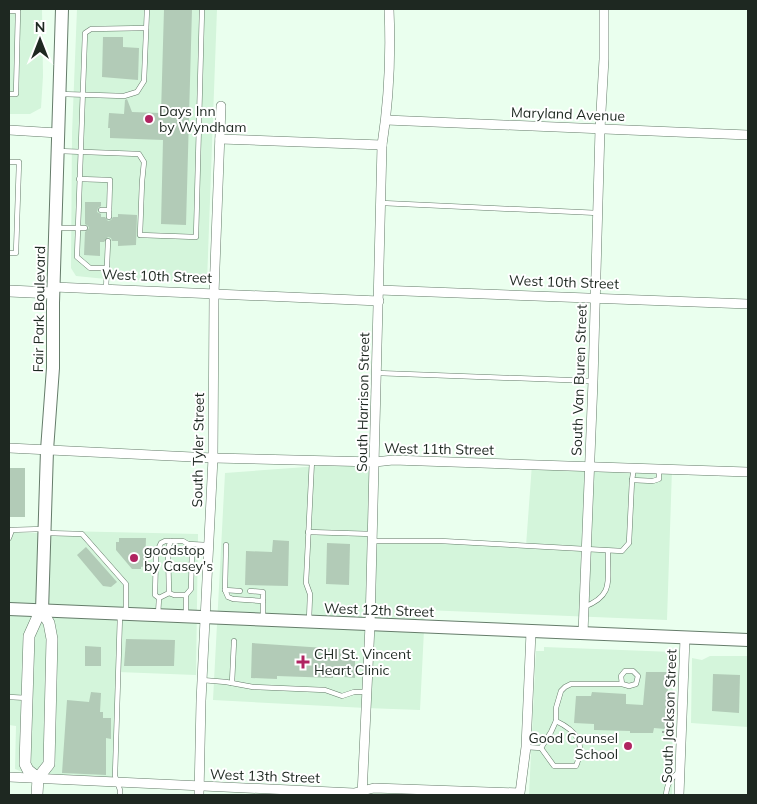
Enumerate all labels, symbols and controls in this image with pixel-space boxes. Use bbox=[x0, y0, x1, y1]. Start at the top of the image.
north arrow bbox=[15, 15, 65, 65]
text: N bbox=[35, 18, 45, 36]
place label: Days Inn by Wyndham bbox=[159, 102, 247, 136]
street label: Maryland Avenue bbox=[511, 103, 625, 125]
marker: Days Inn by Wyndham bbox=[143, 113, 155, 125]
street label: Fair Park Boulevard bbox=[29, 245, 49, 373]
street label: West 10th Street bbox=[102, 265, 212, 287]
street label: West 10th Street bbox=[509, 271, 619, 293]
street label: South Van Buren Street bbox=[567, 304, 591, 456]
street label: South Harrison Street bbox=[353, 332, 373, 472]
street label: South Tyler Street bbox=[188, 392, 208, 508]
street label: West 11th Street bbox=[384, 439, 494, 459]
place label: goodstop by Casey's bbox=[144, 541, 213, 575]
marker: goodstop by Casey's bbox=[128, 552, 140, 564]
street label: West 12th Street bbox=[324, 599, 434, 621]
place label: CHI St. Vincent Heart Clinic bbox=[314, 645, 411, 679]
street label: South Jackson Street bbox=[658, 649, 680, 783]
marker: CHI St. Vincent Heart Clinic bbox=[296, 655, 310, 669]
place label: Good Counsel School bbox=[528, 729, 618, 763]
marker: Good Counsel School bbox=[622, 740, 634, 752]
street label: West 13th Street bbox=[210, 765, 320, 787]

